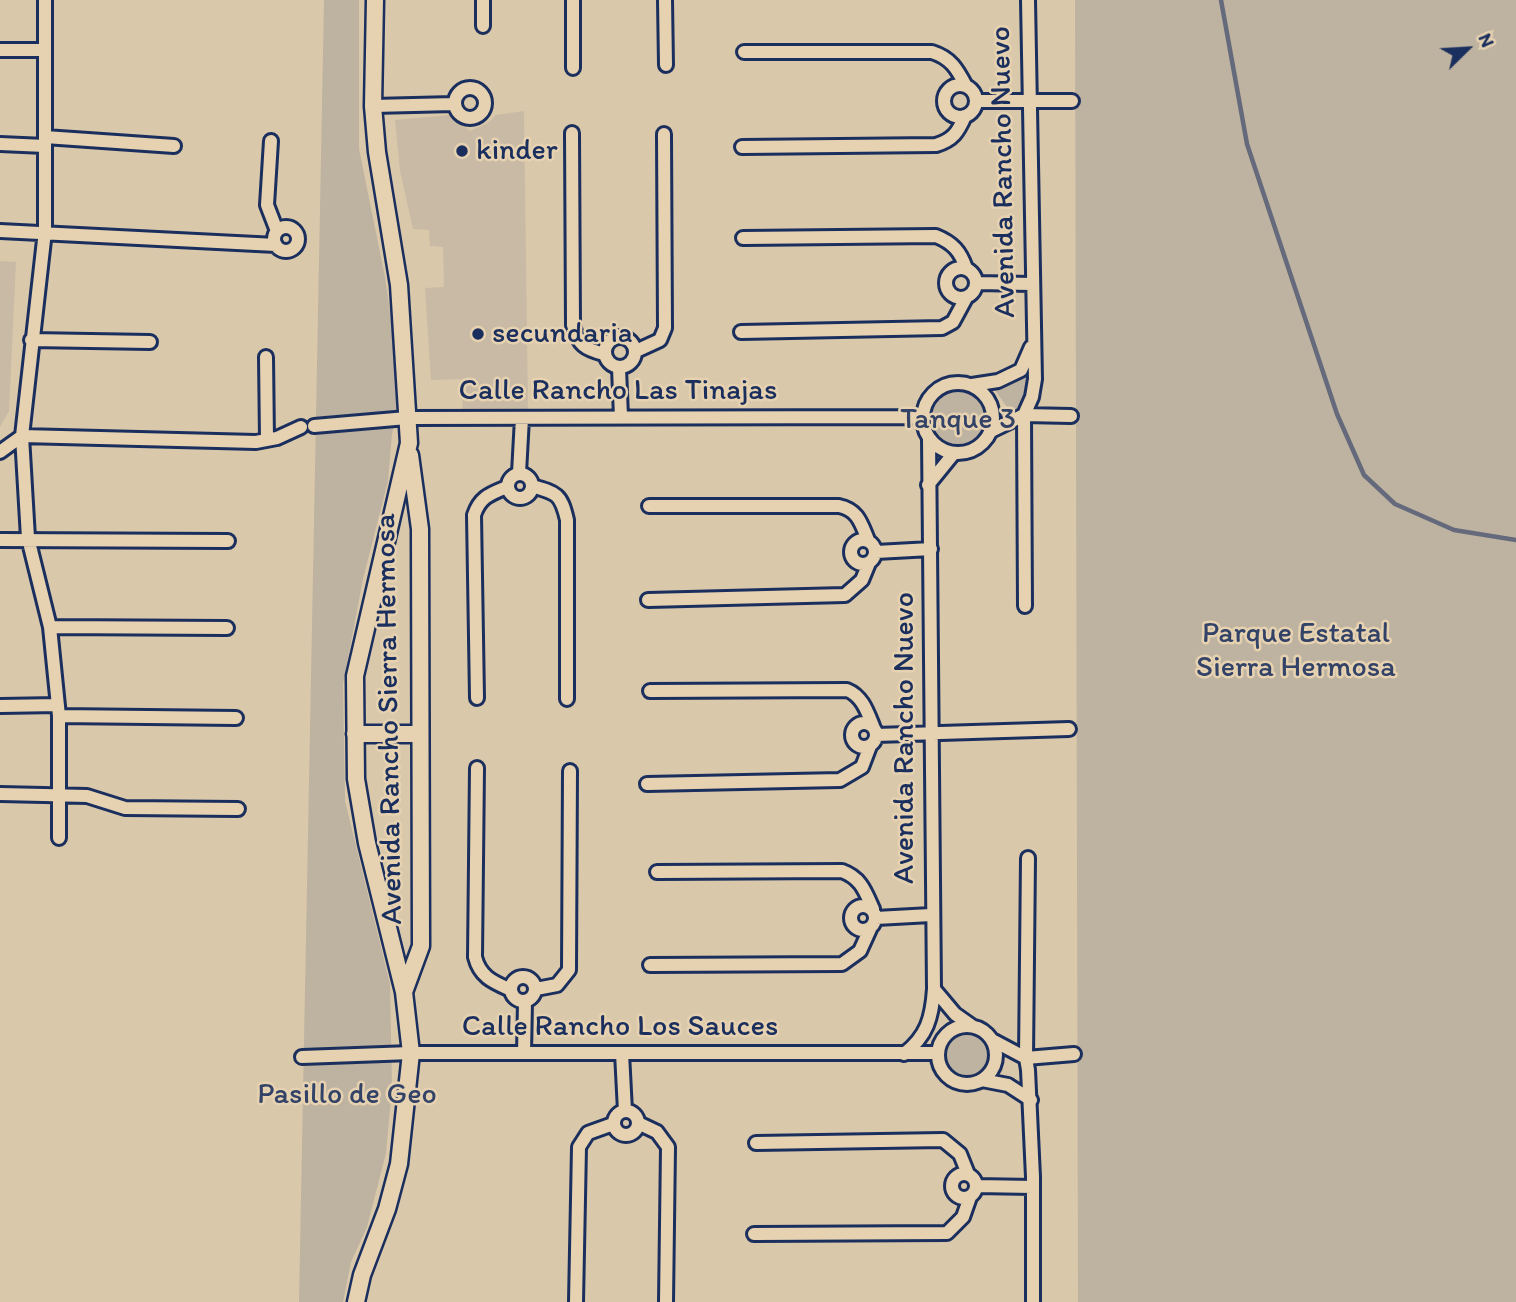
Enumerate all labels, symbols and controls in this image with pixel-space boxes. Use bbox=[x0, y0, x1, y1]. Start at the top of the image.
north arrow bbox=[1432, 14, 1502, 84]
street label: Avenida Rancho Nuevo bbox=[983, 26, 1025, 318]
text: N bbox=[1474, 30, 1500, 51]
place label: kinder bbox=[476, 133, 558, 169]
marker: kinder bbox=[454, 143, 470, 159]
place label: secundaria bbox=[492, 316, 633, 352]
marker: secundaria bbox=[470, 326, 486, 342]
street label: Calle Rancho Las Tinajas bbox=[459, 373, 777, 409]
park label: Tanque 3 bbox=[900, 402, 1016, 438]
street label: Avenida Rancho Sierra Hermosa bbox=[368, 513, 412, 925]
street label: Avenida Rancho Nuevo bbox=[887, 592, 923, 884]
park label: Parque Estatal Sierra Hermosa bbox=[1196, 616, 1396, 686]
street label: Calle Rancho Los Sauces bbox=[462, 1009, 778, 1045]
park label: Pasillo de Geo bbox=[257, 1077, 437, 1113]

